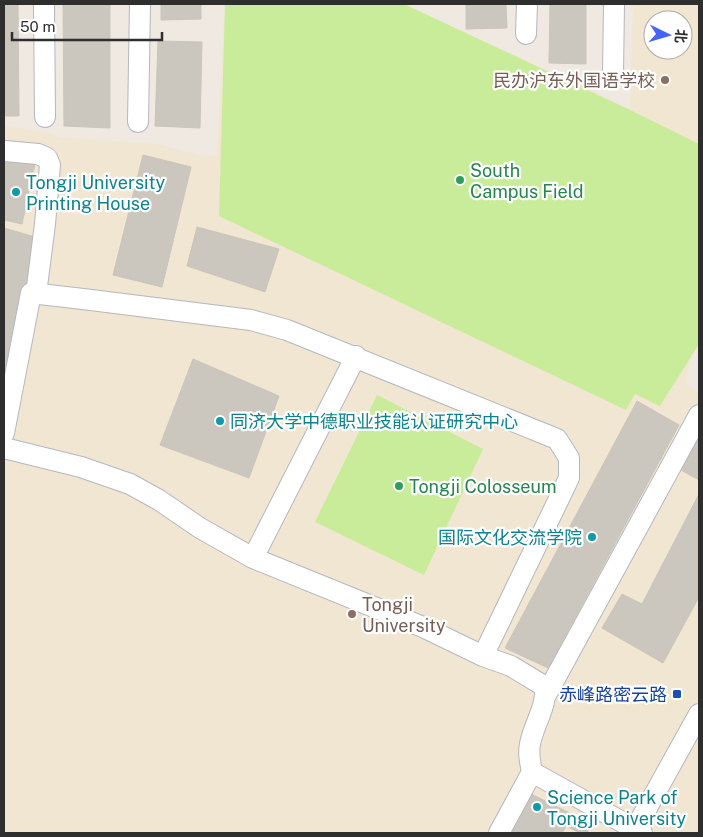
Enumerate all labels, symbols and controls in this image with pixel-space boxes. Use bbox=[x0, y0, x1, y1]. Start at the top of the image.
scale bar bbox=[12, 10, 162, 42]
north arrow bbox=[643, 10, 693, 60]
text: 50 m bbox=[20, 18, 55, 35]
text: 北 bbox=[672, 28, 690, 44]
place label: 民办沪东外国语学校 bbox=[493, 70, 655, 91]
marker: 民办沪东外国语学校 bbox=[659, 74, 671, 86]
place label: South Campus Field bbox=[470, 160, 583, 202]
place label: Tongji University Printing House bbox=[26, 172, 166, 214]
marker: South Campus Field bbox=[454, 174, 466, 186]
marker: Tongji University Printing House bbox=[10, 186, 22, 198]
place label: 同济大学中德职业技能认证研究中心 bbox=[230, 411, 518, 432]
marker: 同济大学中德职业技能认证研究中心 bbox=[214, 415, 226, 427]
place label: Tongji Colosseum bbox=[409, 476, 557, 497]
marker: Tongji Colosseum bbox=[393, 480, 405, 492]
place label: 国际文化交流学院 bbox=[438, 527, 582, 548]
marker: 国际文化交流学院 bbox=[586, 531, 598, 543]
place label: Tongji University bbox=[362, 594, 446, 636]
marker: Tongji University bbox=[346, 608, 358, 620]
place label: 赤峰路密云路 bbox=[559, 684, 667, 705]
marker: 赤峰路密云路 bbox=[671, 688, 683, 700]
place label: Science Park of Tongji University bbox=[547, 787, 687, 829]
marker: Science Park of Tongji University bbox=[531, 801, 543, 813]

